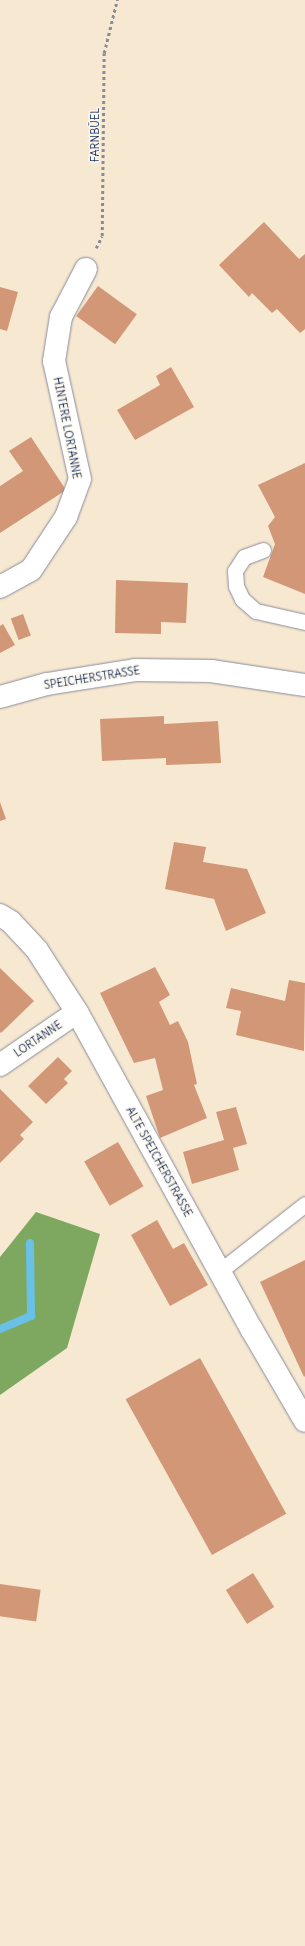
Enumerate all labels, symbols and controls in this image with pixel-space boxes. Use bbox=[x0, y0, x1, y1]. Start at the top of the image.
street label: FARNBÜEL bbox=[88, 108, 102, 162]
street label: HINTERE LORTANNE bbox=[51, 376, 83, 480]
street label: SPEICHERSTRASSE bbox=[43, 664, 141, 692]
street label: LORTANNE bbox=[12, 1018, 64, 1060]
street label: ALTE SPEICHERSTRASSE bbox=[123, 1105, 195, 1219]

